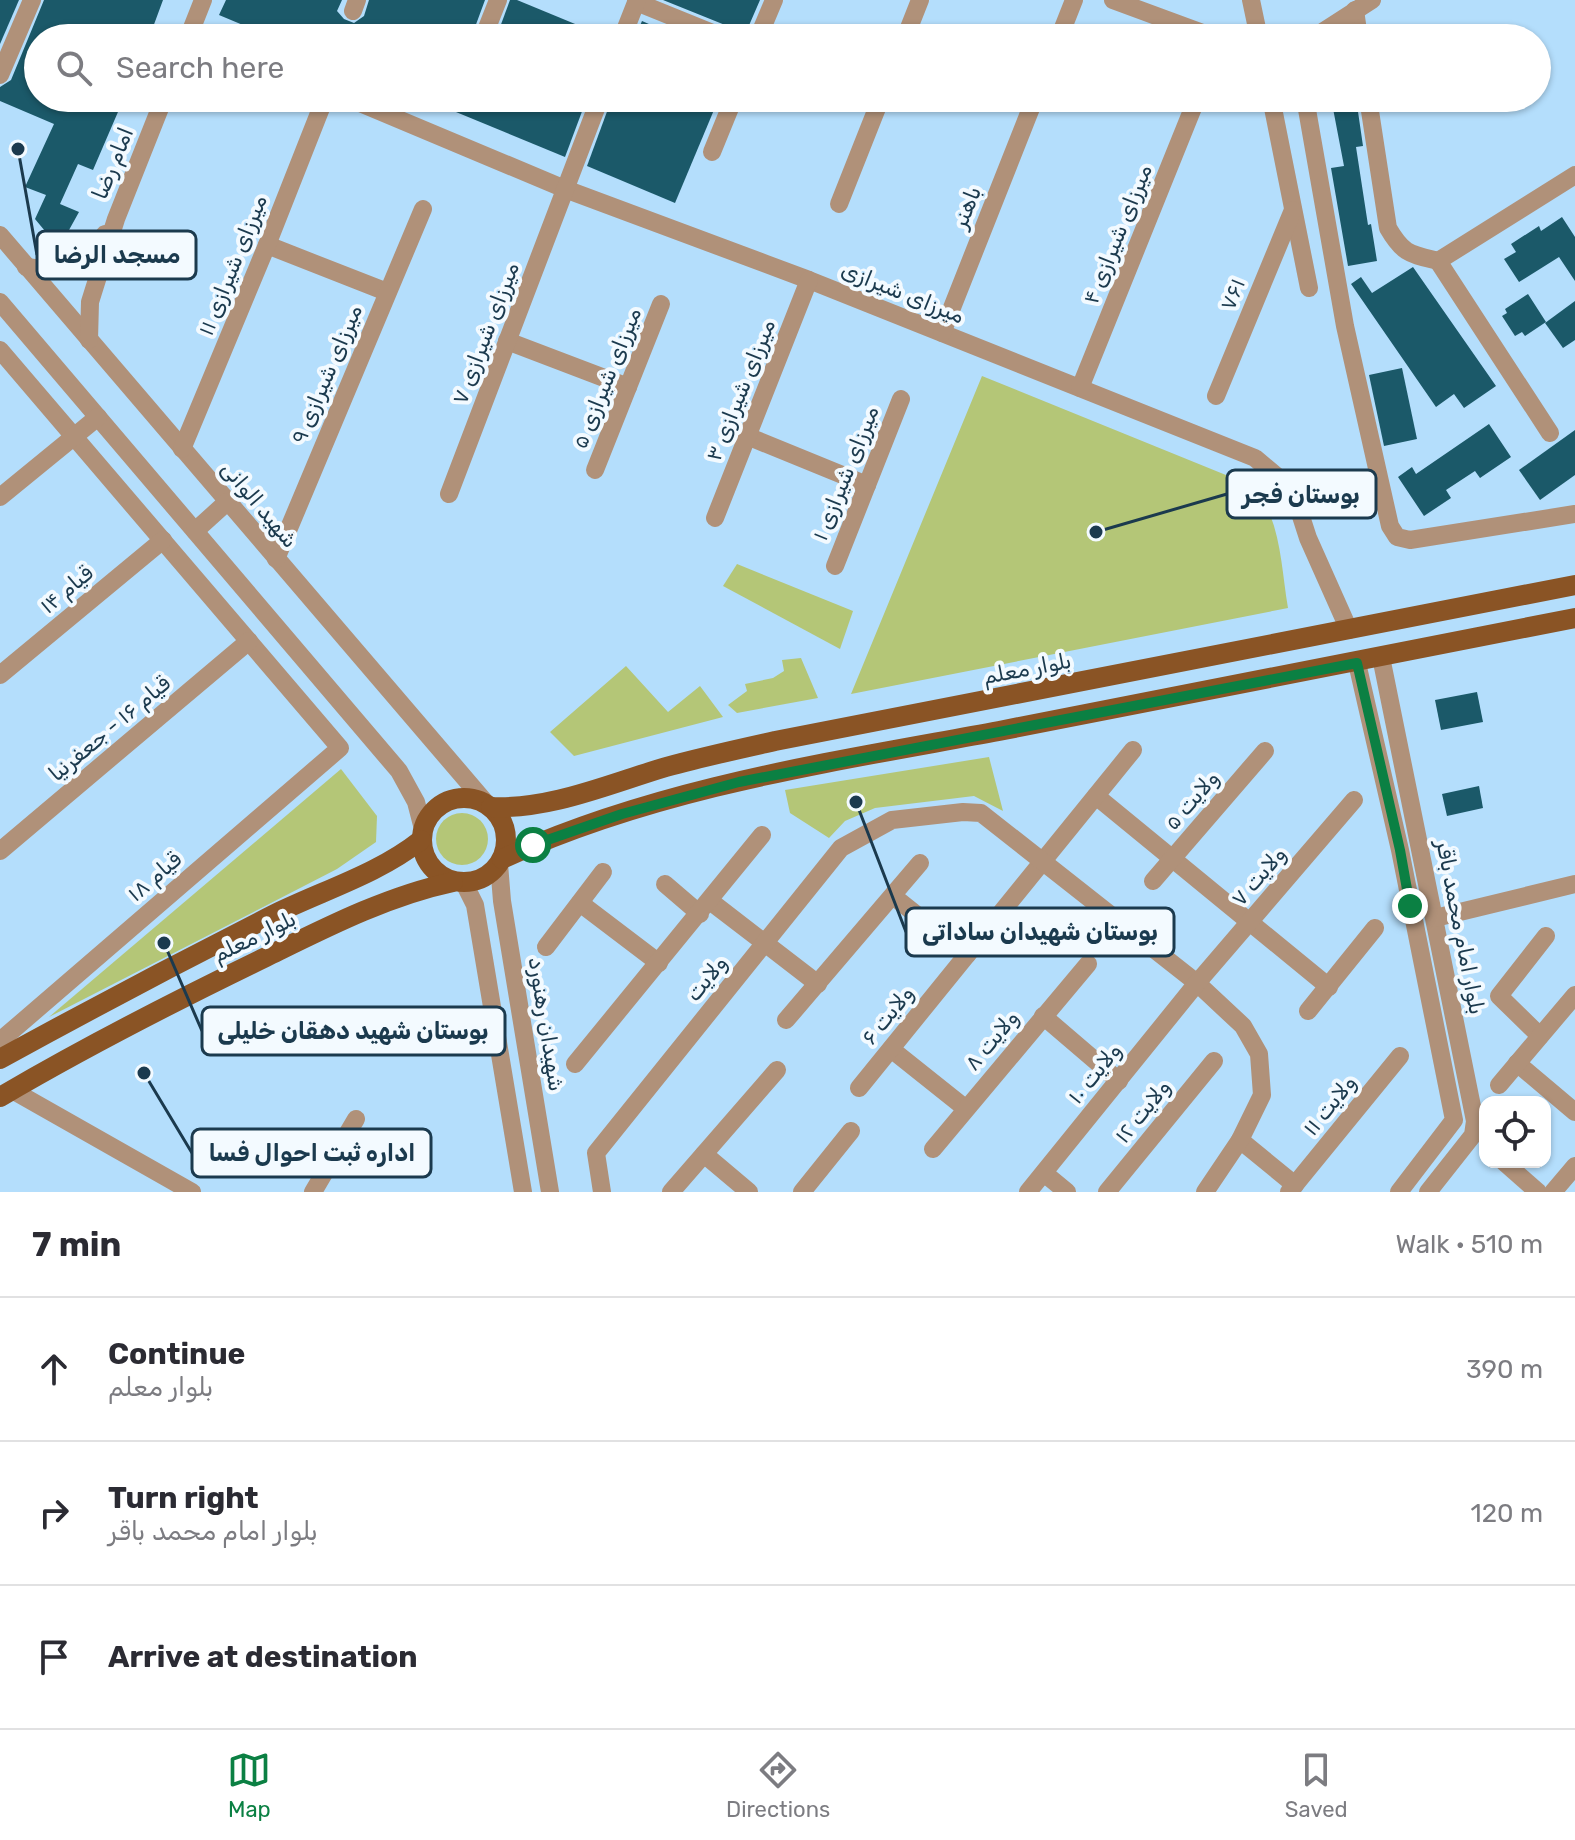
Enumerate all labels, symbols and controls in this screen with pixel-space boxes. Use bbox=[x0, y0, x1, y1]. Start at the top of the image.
search box bbox=[24, 24, 1551, 112]
icon: search bbox=[52, 46, 96, 90]
text: Search here bbox=[116, 50, 284, 86]
street label: امام رضا bbox=[86, 123, 140, 204]
street label: میرزای شیرازی ۴ bbox=[1077, 160, 1158, 308]
street label: باهنر bbox=[945, 182, 987, 234]
street label: میرزای شیرازی ۱۱ bbox=[192, 191, 273, 340]
callout: مسجد الرضا bbox=[37, 231, 196, 279]
text: مسجد الرضا bbox=[53, 241, 181, 269]
street label: میرزای شیرازی bbox=[837, 255, 968, 329]
street label: میرزای شیرازی ۷ bbox=[446, 258, 525, 408]
street label: ۷۶۱ bbox=[1214, 274, 1251, 314]
street label: میرزای شیرازی ۹ bbox=[285, 300, 368, 448]
street label: میرزای شیرازی ۵ bbox=[566, 304, 647, 453]
street label: میرزای شیرازی ۳ bbox=[700, 315, 781, 465]
street label: میرزای شیرازی ۱ bbox=[806, 402, 885, 544]
street label: شهید الوانی bbox=[215, 455, 304, 553]
callout: بوستان فجر bbox=[1227, 470, 1376, 518]
text: بوستان فجر bbox=[1240, 481, 1360, 509]
street label: قیام ۱۴ bbox=[34, 559, 99, 620]
street label: بلوار معلم bbox=[981, 647, 1074, 691]
street label: قیام ۱۶ - جعفرنیا bbox=[43, 670, 176, 788]
street label: ولایت ۵ bbox=[1158, 765, 1225, 836]
route start bbox=[515, 827, 551, 863]
street label: بلوار امام محمد باقر bbox=[1429, 835, 1491, 1017]
street label: ولایت ۷ bbox=[1225, 841, 1292, 912]
street label: قیام ۱۸ bbox=[122, 846, 188, 908]
route end bbox=[1392, 888, 1428, 924]
street label: بلوار معلم bbox=[208, 905, 301, 969]
callout: بوستان شهیدان ساداتی bbox=[906, 908, 1174, 956]
text: بوستان شهیدان ساداتی bbox=[922, 918, 1158, 946]
street label: ولایت bbox=[680, 950, 733, 1007]
street label: شهیدان رهنورد bbox=[523, 955, 570, 1093]
street label: ولایت ۶ bbox=[855, 980, 919, 1050]
street label: ولایت ۸ bbox=[958, 1005, 1024, 1076]
callout: بوستان شهید دهقان خلیلی bbox=[202, 1007, 505, 1055]
text: بوستان شهید دهقان خلیلی bbox=[217, 1017, 489, 1045]
street label: ولایت ۱۰ bbox=[1062, 1037, 1127, 1109]
street label: ولایت ۱۱ bbox=[1297, 1070, 1362, 1141]
street label: ولایت ۱۲ bbox=[1109, 1074, 1176, 1149]
map controls bbox=[1479, 1096, 1551, 1168]
button: locate bbox=[1479, 1096, 1551, 1168]
callout: اداره ثبت احوال فسا bbox=[192, 1129, 431, 1177]
text: اداره ثبت احوال فسا bbox=[209, 1139, 416, 1167]
text: 7 min bbox=[32, 1224, 121, 1265]
text: Walk · 510 m bbox=[1395, 1229, 1543, 1260]
text: Continue bbox=[108, 1336, 245, 1372]
icon: ahead bbox=[32, 1347, 76, 1391]
text: 390 m bbox=[1466, 1354, 1543, 1385]
text: بلوار معلم bbox=[108, 1372, 213, 1403]
text: Turn right bbox=[108, 1480, 259, 1516]
icon: right bbox=[32, 1491, 76, 1535]
text: 120 m bbox=[1471, 1498, 1543, 1529]
text: بلوار امام محمد باقر bbox=[108, 1516, 318, 1547]
icon: arrive bbox=[32, 1635, 76, 1679]
text: Arrive at destination bbox=[108, 1639, 418, 1675]
tab: Map bbox=[227, 1748, 271, 1823]
tab: Directions bbox=[726, 1748, 830, 1823]
tab: Saved bbox=[1285, 1748, 1348, 1823]

